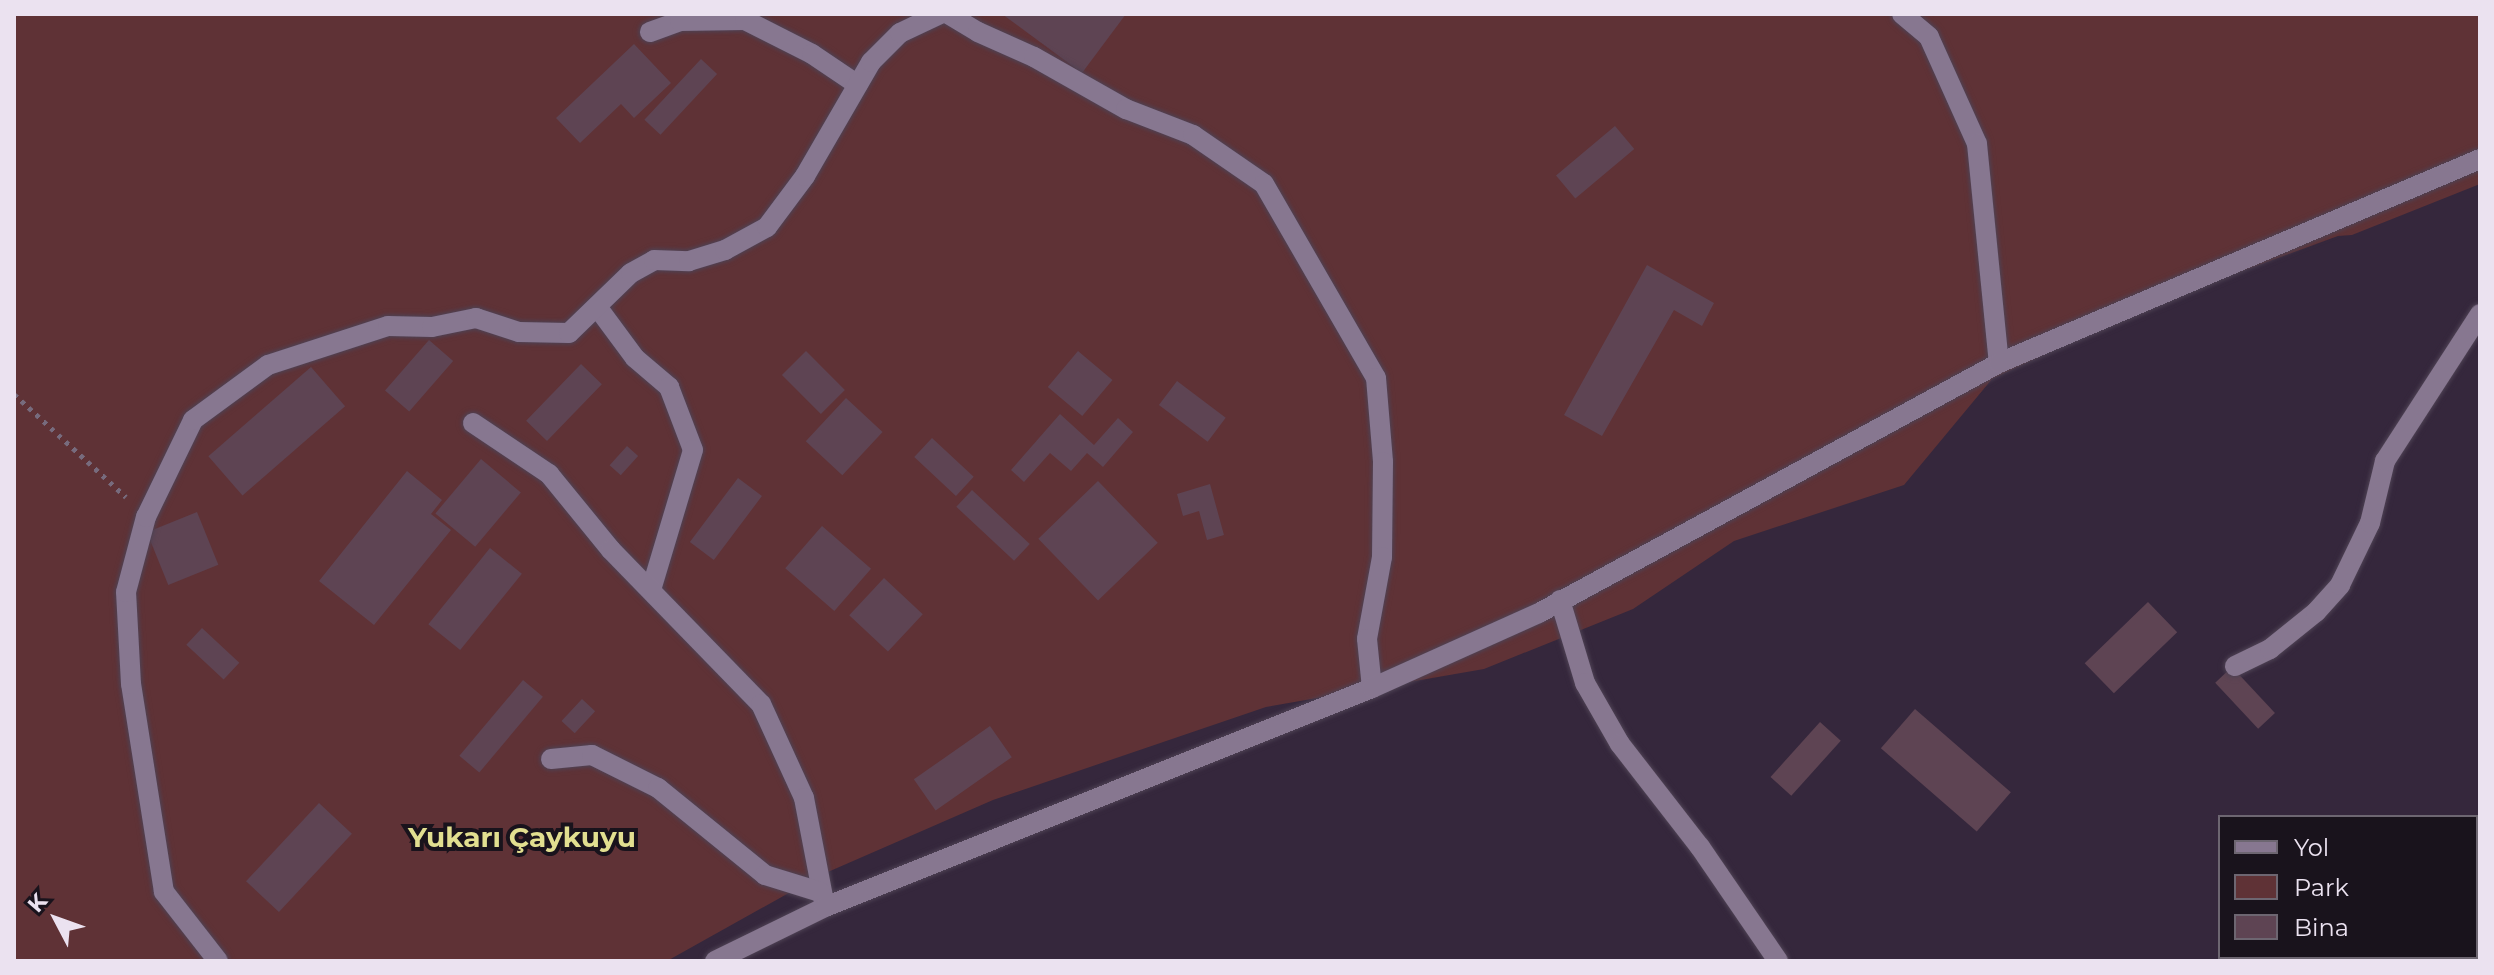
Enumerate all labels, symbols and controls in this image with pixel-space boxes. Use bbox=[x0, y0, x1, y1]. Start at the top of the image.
legend bbox=[2218, 815, 2478, 959]
district label: Yukarı Çaykuyu bbox=[408, 820, 636, 854]
text: Yol bbox=[2294, 833, 2329, 862]
text: Park bbox=[2294, 873, 2349, 902]
north arrow bbox=[16, 879, 96, 959]
text: K bbox=[22, 888, 53, 918]
text: Bina bbox=[2294, 913, 2349, 942]

